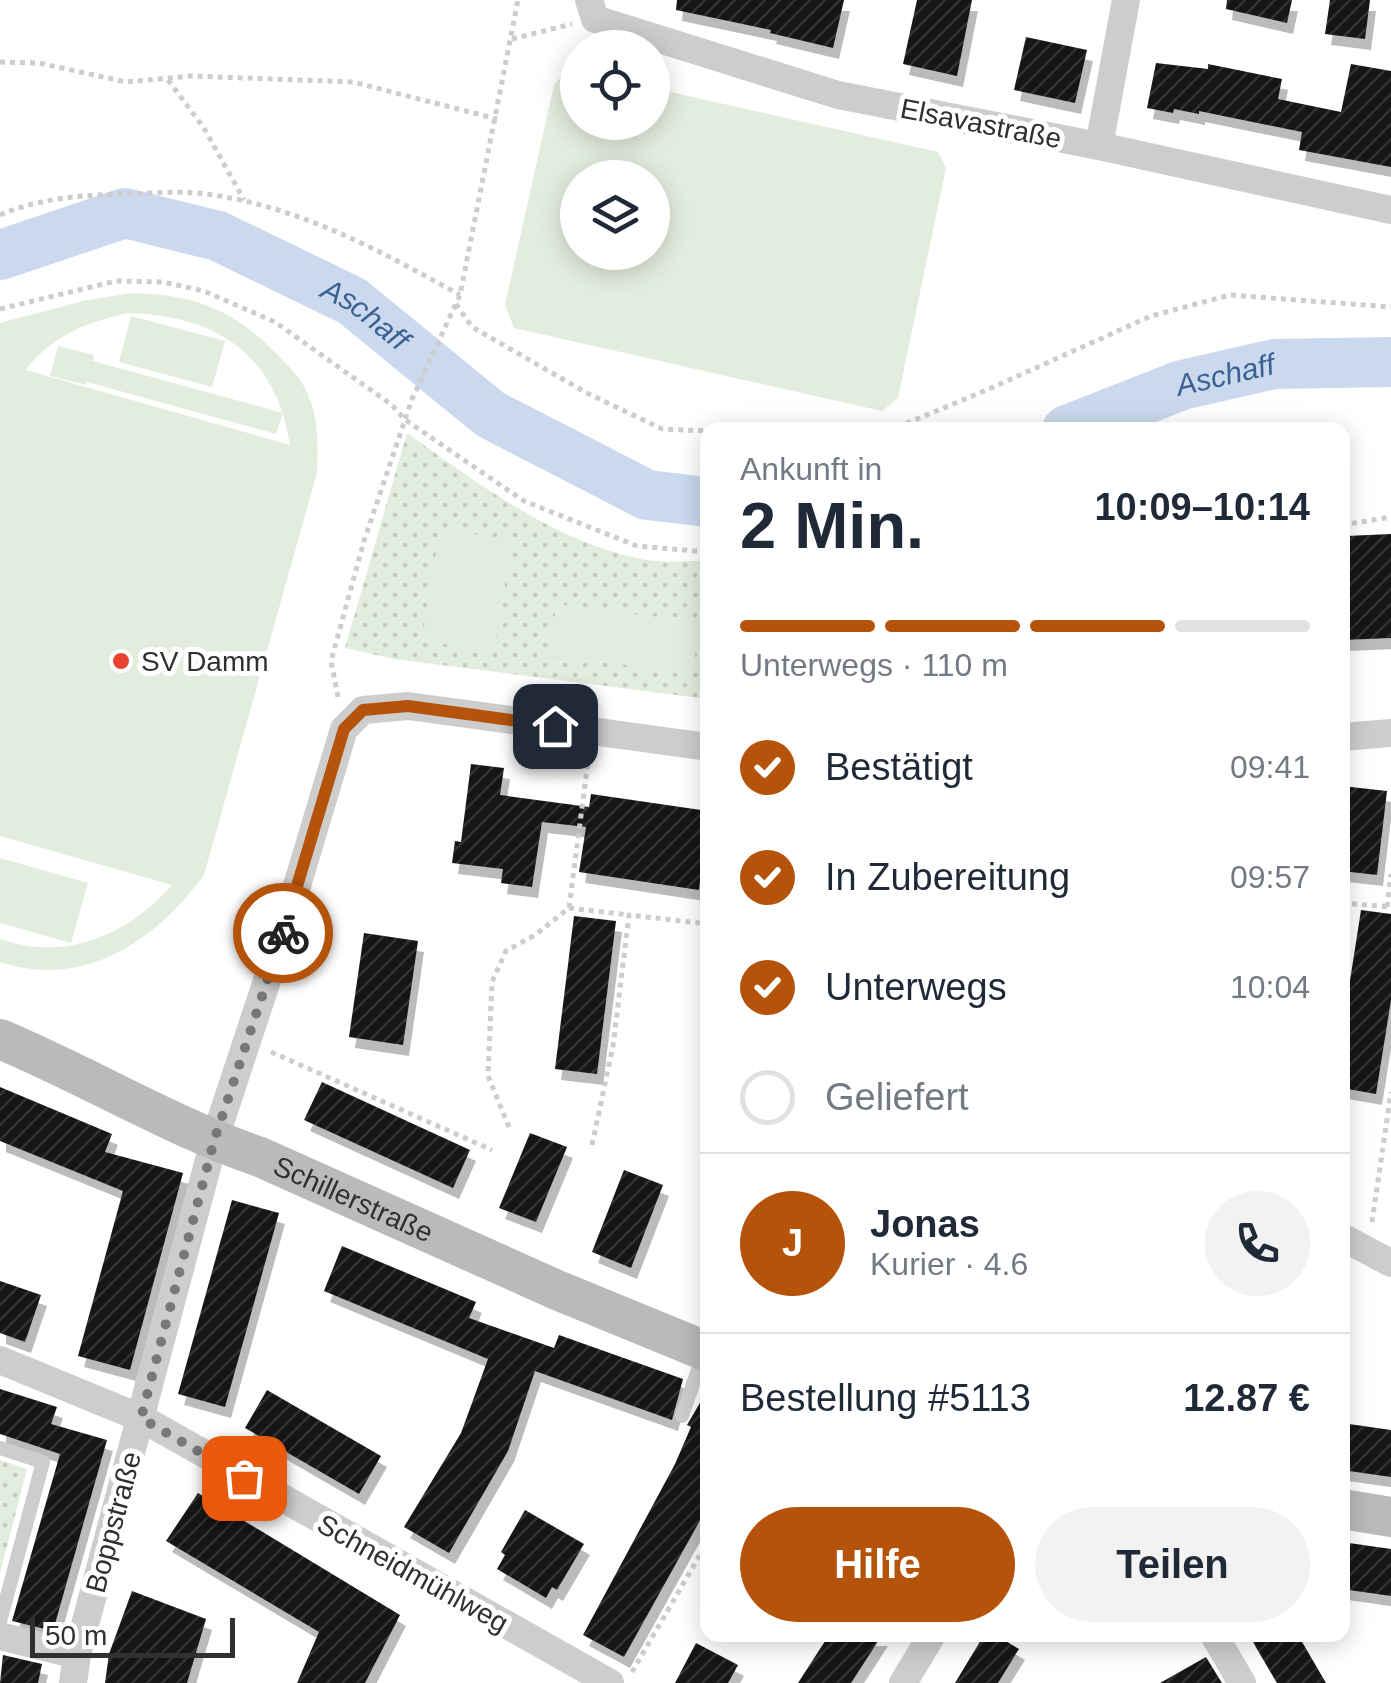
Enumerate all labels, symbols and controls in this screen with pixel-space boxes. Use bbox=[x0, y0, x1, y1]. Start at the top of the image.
map controls bbox=[560, 30, 670, 270]
button: locate bbox=[560, 30, 670, 140]
street label: Elsavastraße bbox=[898, 93, 1064, 154]
button: layers bbox=[560, 160, 670, 270]
water label: Aschaff bbox=[315, 271, 418, 358]
water label: Aschaff bbox=[1171, 347, 1280, 402]
text: Ankunft in bbox=[740, 451, 882, 487]
text: 10:09–10:14 bbox=[1094, 486, 1310, 528]
text: 2 Min. bbox=[740, 489, 924, 562]
place label: SV Damm bbox=[141, 646, 269, 677]
text: Unterwegs · 110 m bbox=[740, 647, 1008, 683]
marker: SV Damm bbox=[110, 650, 132, 672]
pin bbox=[513, 684, 598, 769]
icon: home bbox=[528, 699, 583, 754]
icon: check bbox=[740, 740, 795, 795]
text: Bestätigt bbox=[825, 746, 973, 788]
text: 09:41 bbox=[1230, 749, 1310, 785]
icon: check bbox=[740, 850, 795, 905]
text: In Zubereitung bbox=[825, 856, 1070, 898]
text: 09:57 bbox=[1230, 859, 1310, 895]
courier bbox=[233, 883, 333, 983]
icon: bike bbox=[256, 906, 311, 961]
icon: check bbox=[740, 960, 795, 1015]
text: Unterwegs bbox=[825, 966, 1007, 1008]
text: 10:04 bbox=[1230, 969, 1310, 1005]
text: Geliefert bbox=[825, 1076, 969, 1118]
street label: Schillerstraße bbox=[269, 1150, 438, 1248]
button: phone bbox=[1205, 1191, 1310, 1296]
text: Jonas bbox=[870, 1203, 980, 1245]
text: J bbox=[782, 1222, 803, 1264]
text: Kurier · 4.6 bbox=[870, 1246, 1028, 1282]
text: Bestellung #5113 bbox=[740, 1377, 1031, 1419]
text: 12.87 € bbox=[1183, 1377, 1310, 1419]
pin bbox=[202, 1436, 287, 1521]
street label: Boppstraße bbox=[80, 1448, 147, 1596]
icon: bag bbox=[217, 1451, 272, 1506]
button: Hilfe bbox=[740, 1507, 1015, 1622]
button: Teilen bbox=[1035, 1507, 1310, 1622]
street label: Schneidmühlweg bbox=[312, 1508, 514, 1639]
scale bar bbox=[30, 1613, 235, 1658]
text: 50 m bbox=[45, 1620, 107, 1651]

